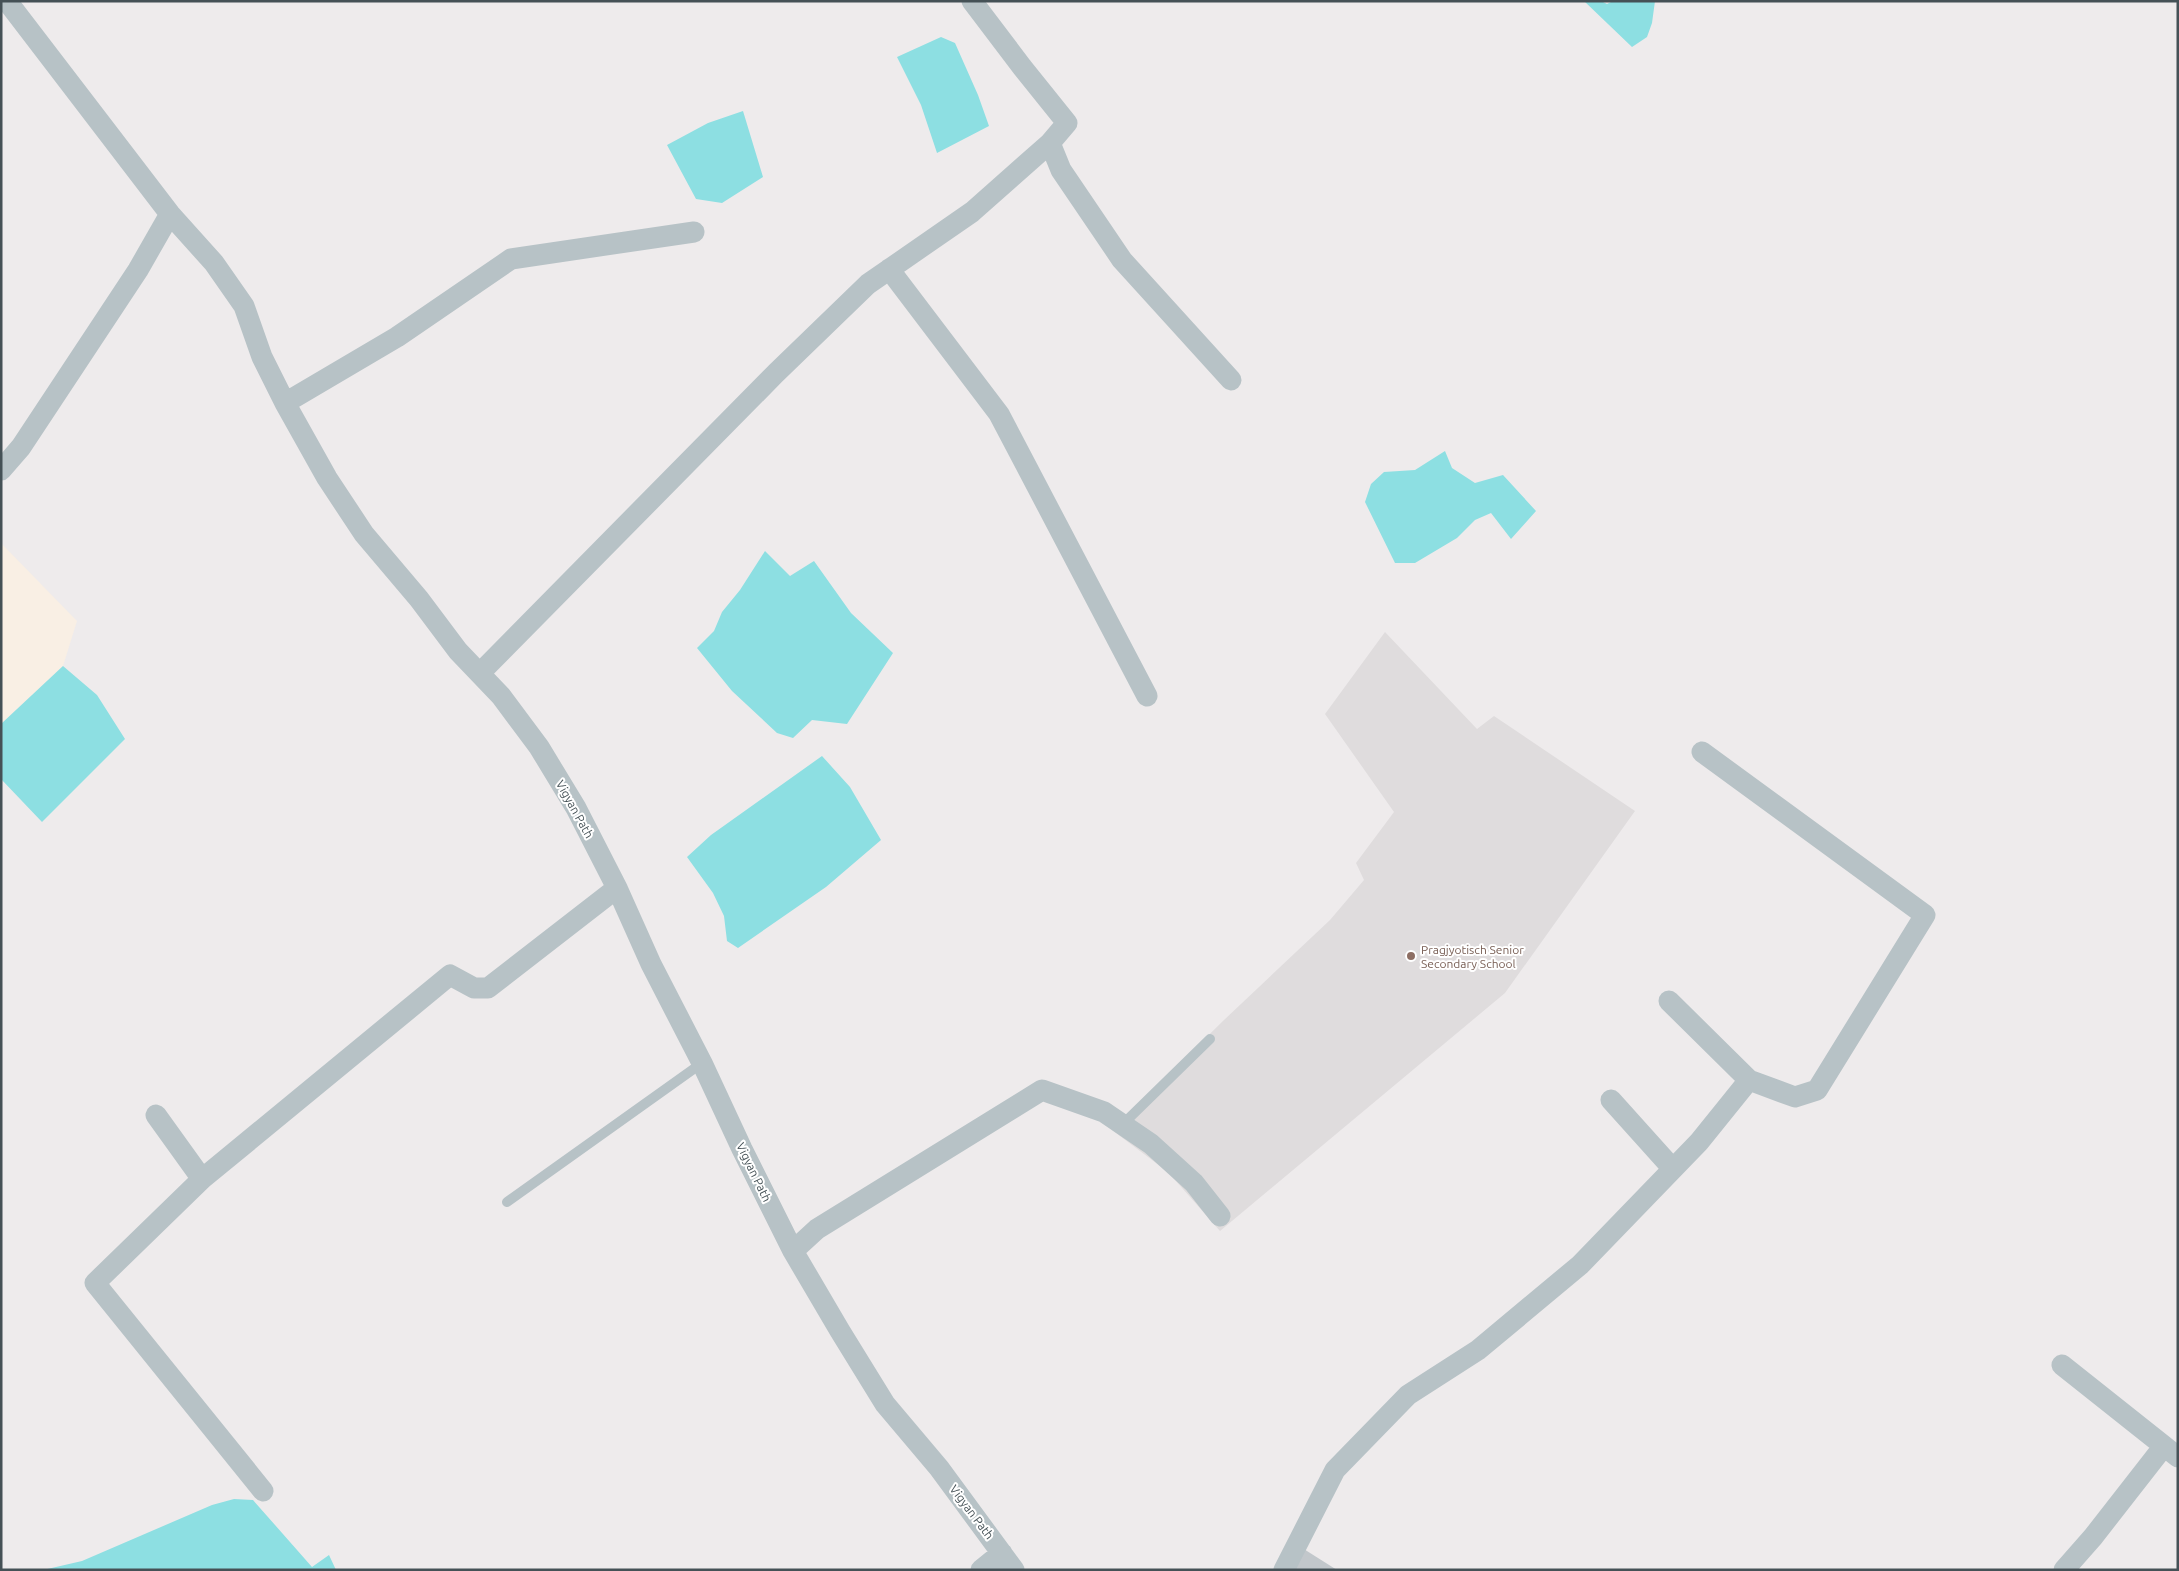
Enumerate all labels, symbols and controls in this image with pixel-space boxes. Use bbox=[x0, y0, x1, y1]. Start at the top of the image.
street label: Vigyan Path bbox=[554, 778, 596, 840]
place label: Pragjyotisch Senior Secondary School bbox=[1421, 943, 1524, 970]
marker: Pragjyotisch Senior Secondary School bbox=[1405, 950, 1417, 962]
street label: Vigyan Path bbox=[734, 1140, 774, 1204]
street label: Vigyan Path bbox=[948, 1482, 996, 1542]

